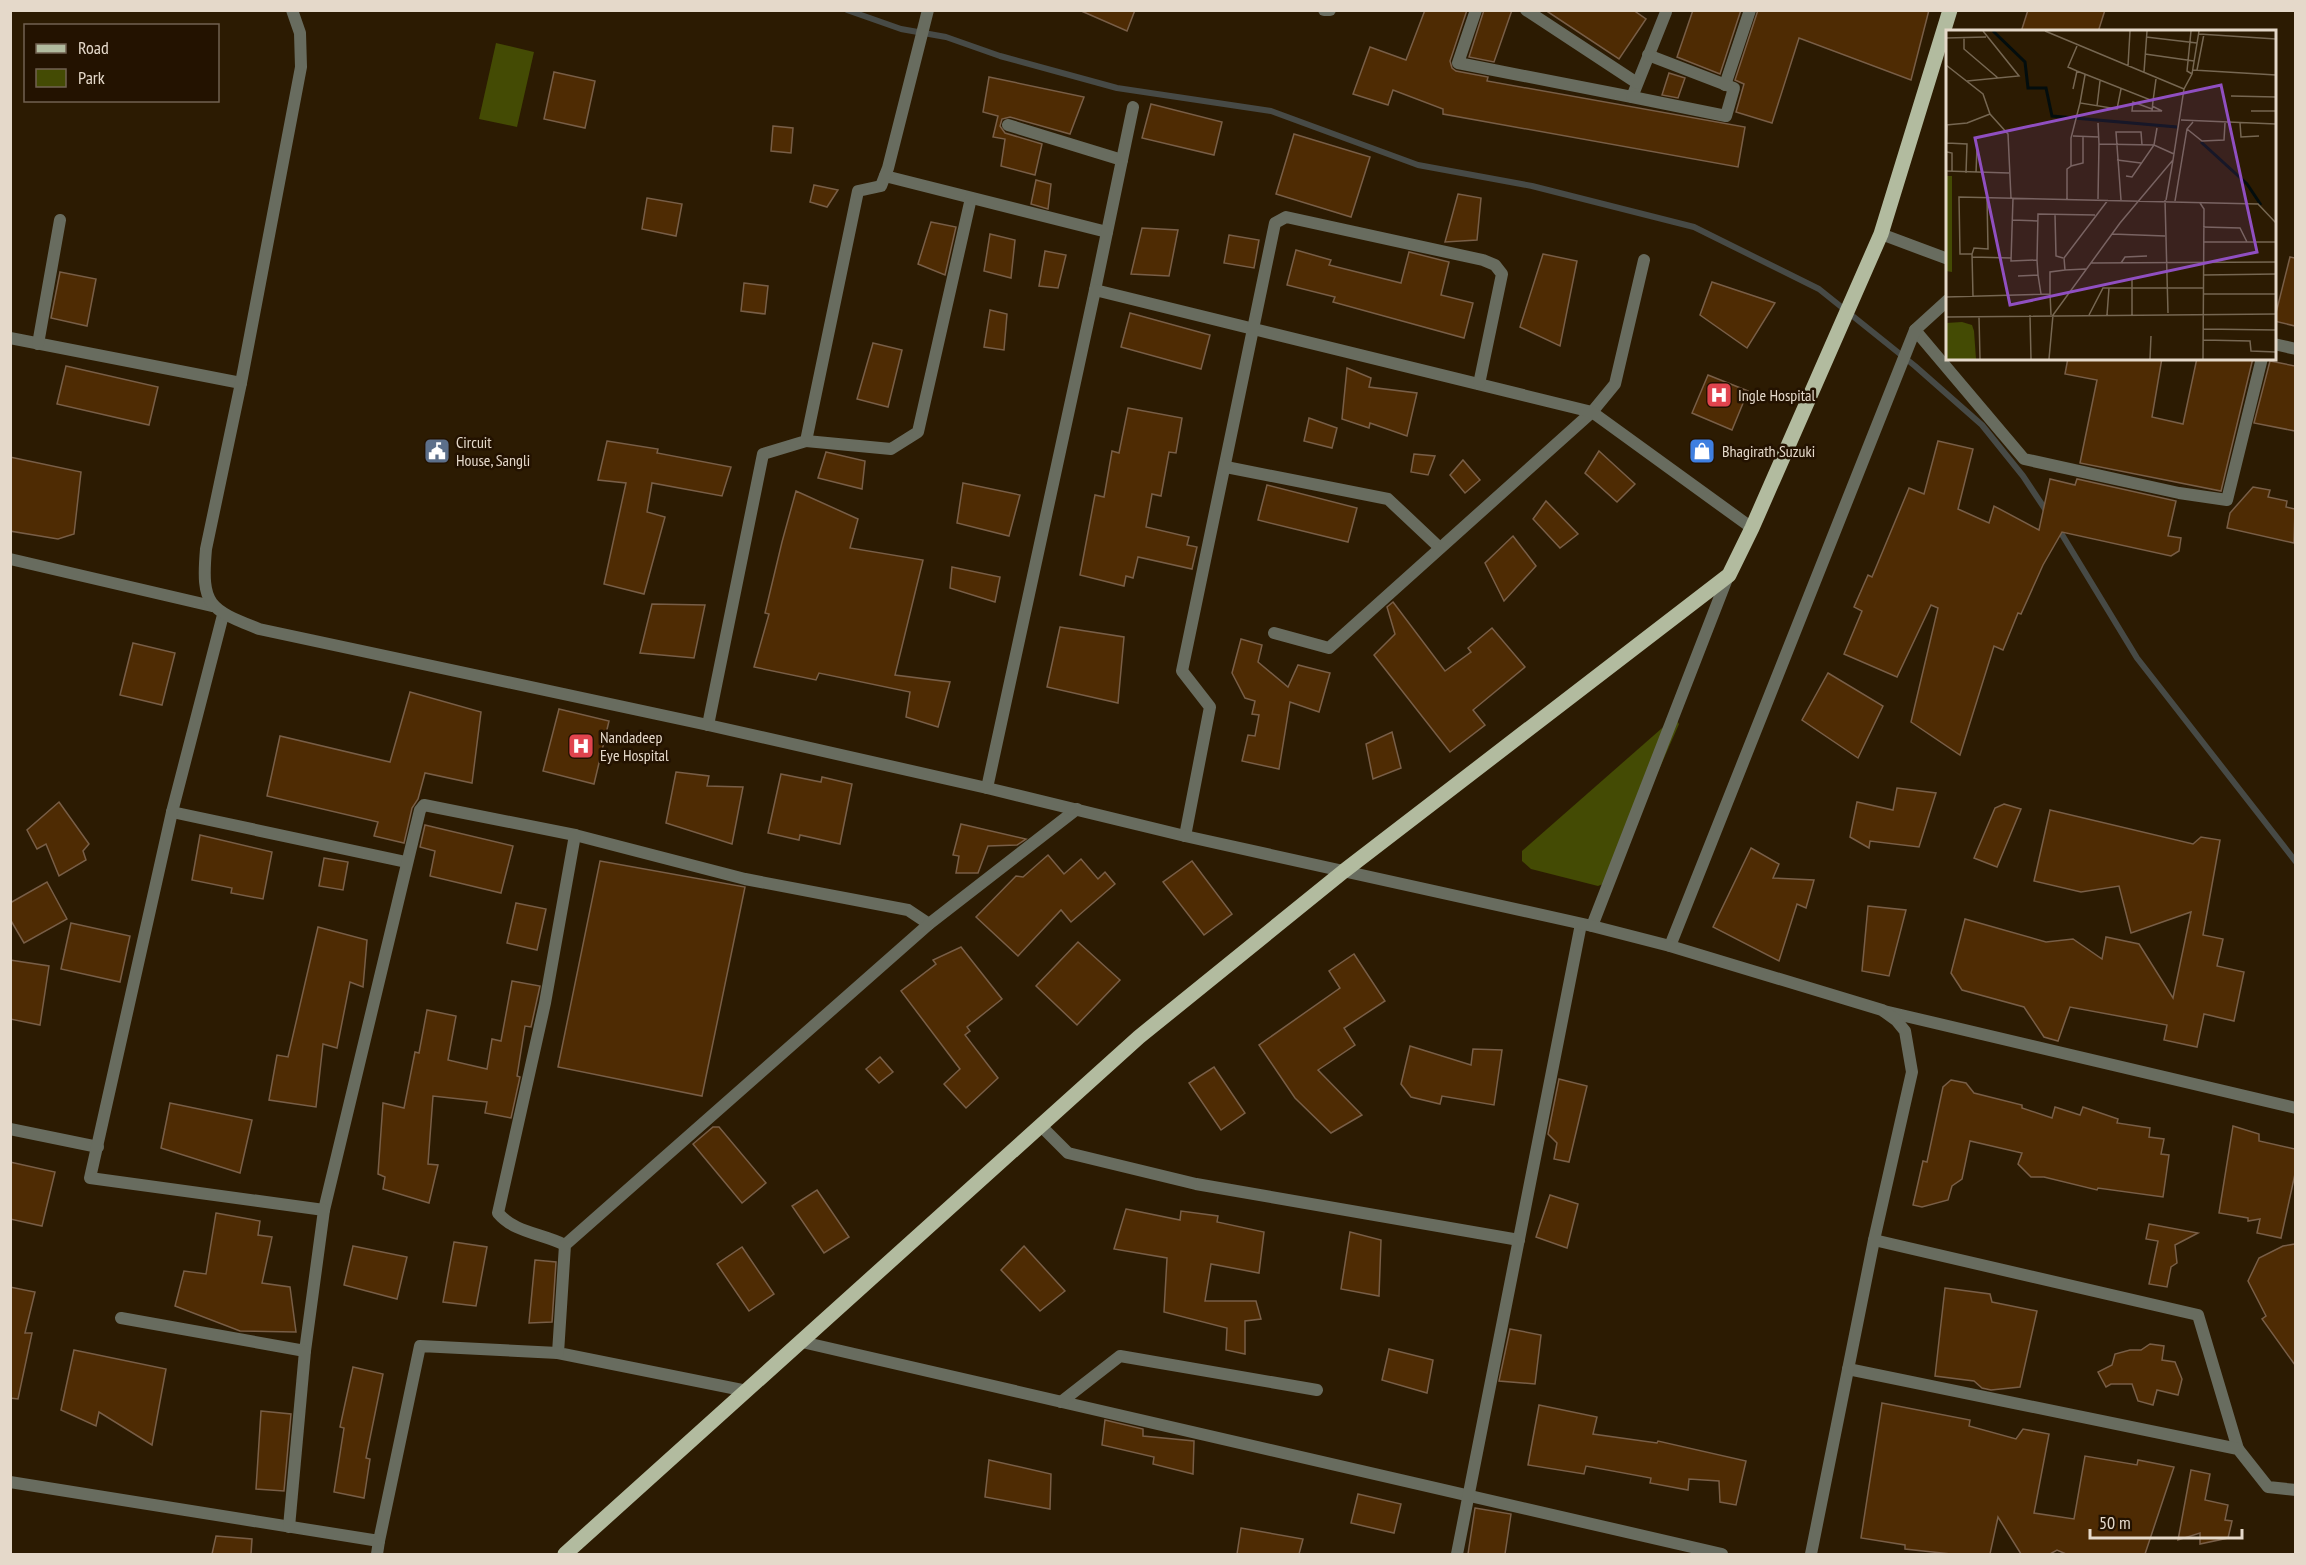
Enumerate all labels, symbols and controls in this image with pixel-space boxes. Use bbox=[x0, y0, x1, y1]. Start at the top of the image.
legend bbox=[24, 24, 219, 102]
inset map bbox=[1946, 30, 2276, 360]
text: Road bbox=[78, 36, 109, 59]
text: Park bbox=[78, 66, 105, 89]
hospital icon: Ingle Hospital bbox=[1704, 380, 1734, 410]
place label: Ingle Hospital bbox=[1738, 385, 1816, 405]
place label: Circuit House, Sangli bbox=[456, 432, 530, 470]
public building icon: Circuit House, Sangli bbox=[422, 436, 452, 466]
shop icon: Bhagirath Suzuki bbox=[1687, 436, 1717, 466]
place label: Bhagirath Suzuki bbox=[1722, 441, 1815, 461]
place label: Nandadeep Eye Hospital bbox=[600, 727, 669, 765]
hospital icon: Nandadeep Eye Hospital bbox=[566, 731, 596, 761]
scale bar bbox=[2090, 1502, 2242, 1540]
text: 50 m bbox=[2099, 1511, 2131, 1534]

